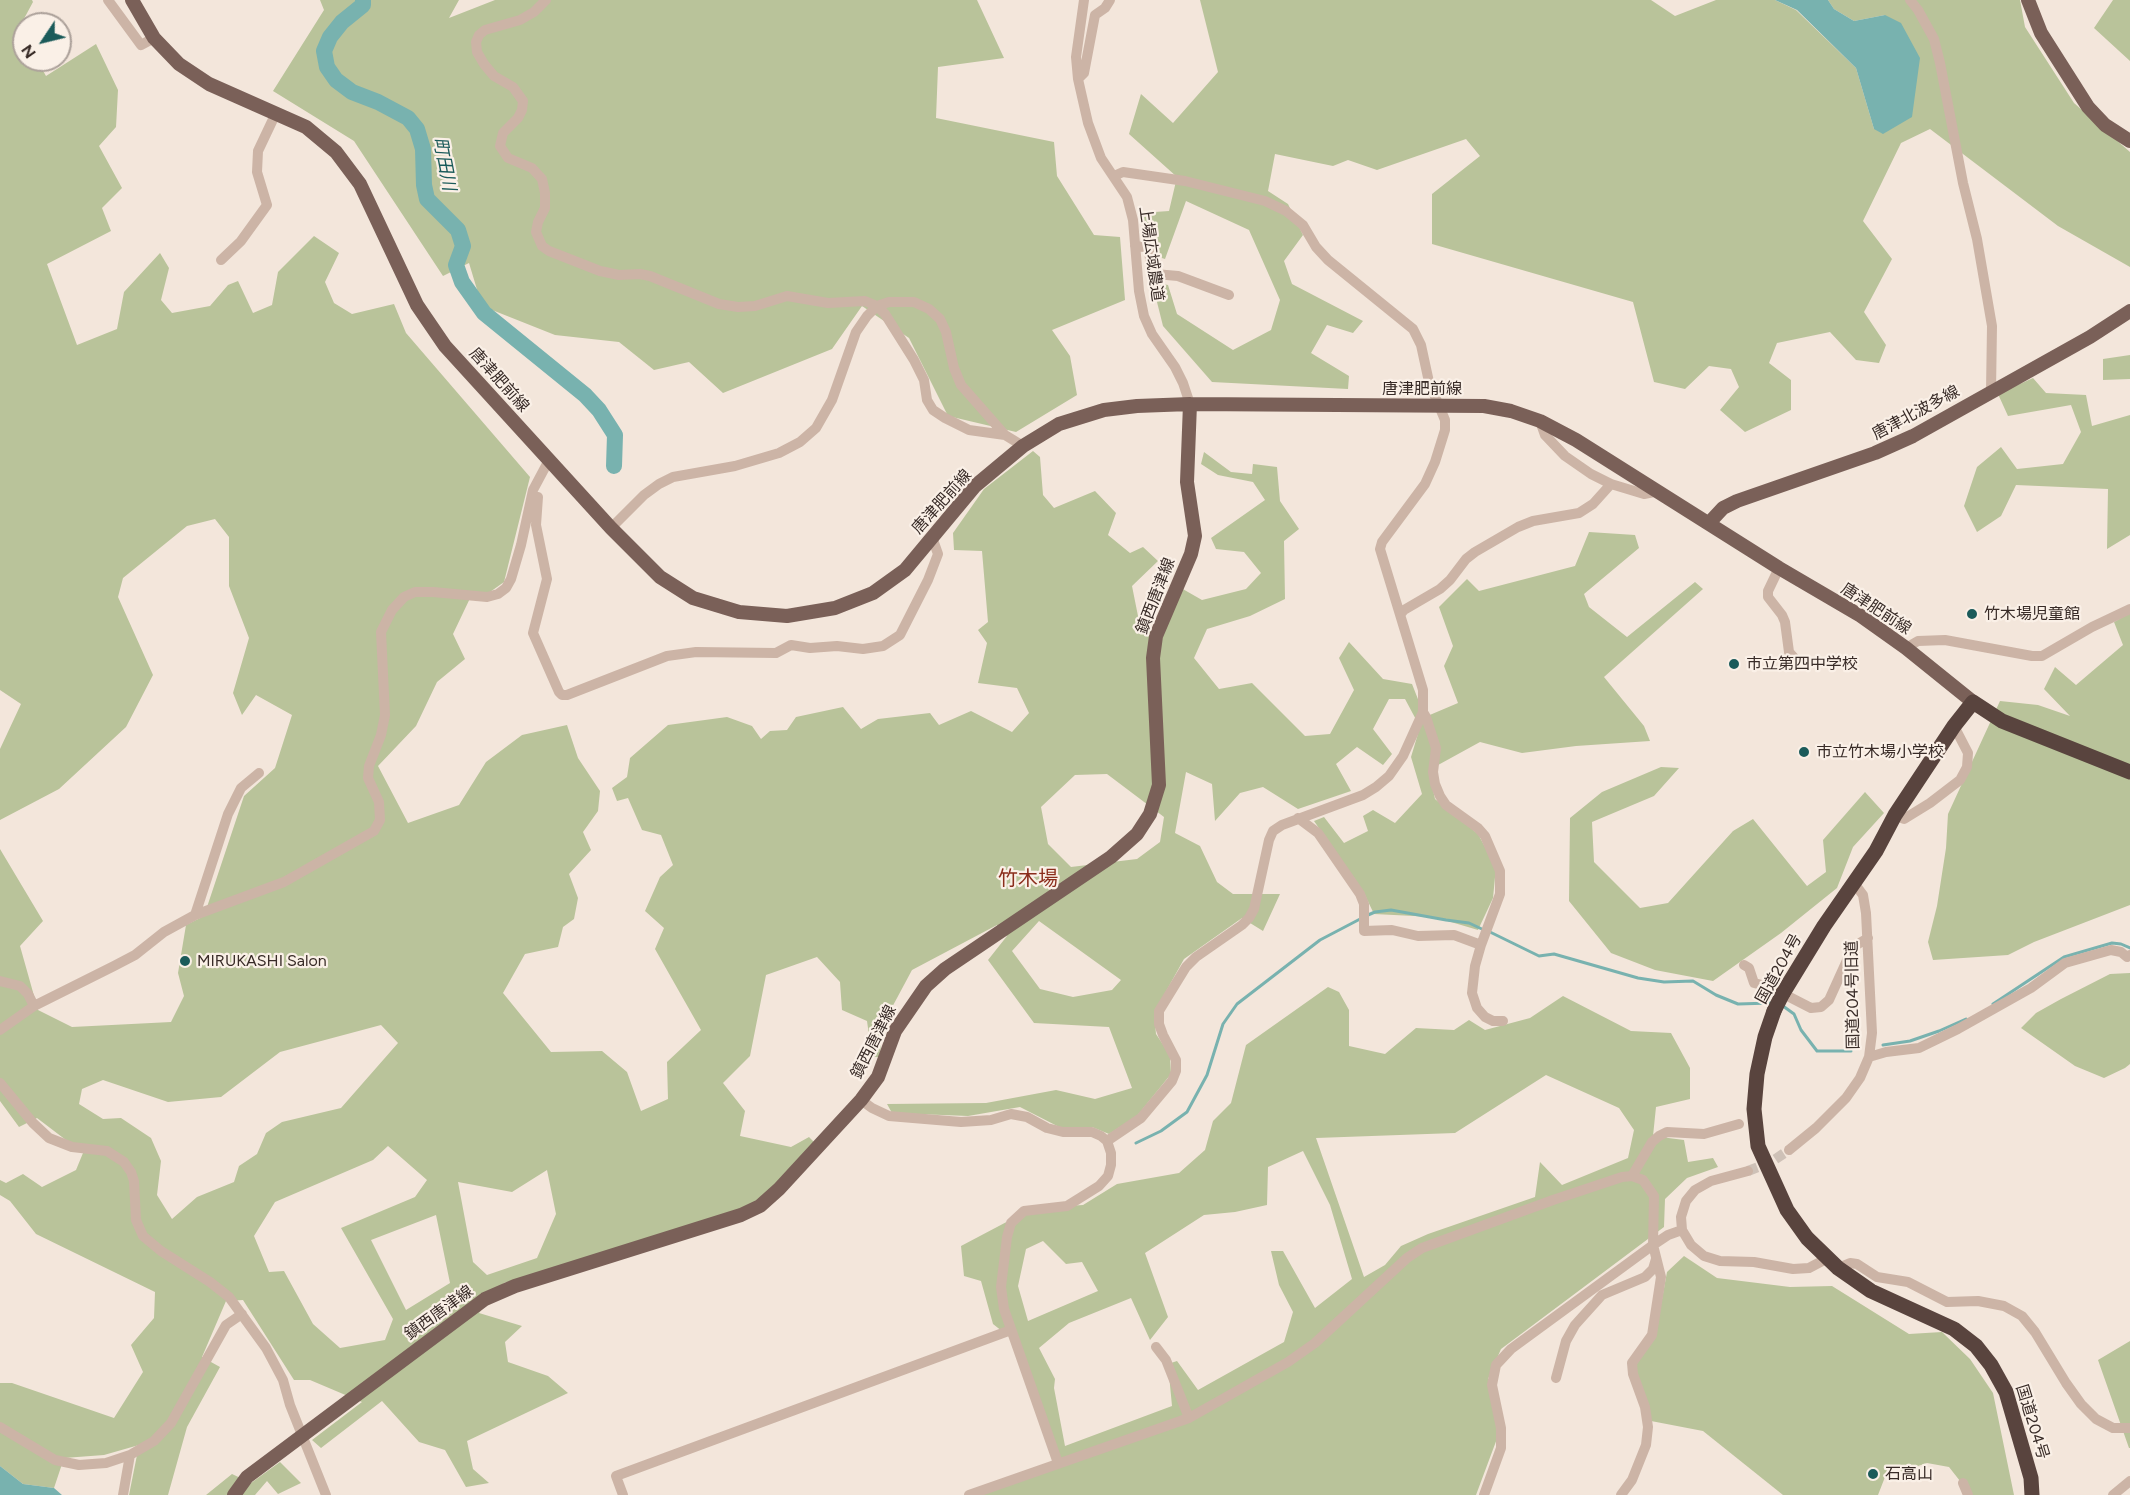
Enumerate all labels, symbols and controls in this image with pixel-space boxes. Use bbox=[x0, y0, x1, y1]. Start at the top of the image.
north arrow bbox=[12, 12, 72, 72]
text: N bbox=[17, 41, 40, 62]
water label: 町田川 bbox=[428, 135, 460, 193]
street label: 上場広域農道 bbox=[1135, 205, 1167, 303]
street label: 唐津肥前線 bbox=[465, 344, 533, 416]
street label: 唐津肥前線 bbox=[1382, 379, 1462, 399]
street label: 唐津北波多線 bbox=[1869, 382, 1963, 444]
street label: 唐津肥前線 bbox=[908, 466, 976, 538]
street label: 鎮西唐津線 bbox=[1133, 555, 1179, 637]
street label: 唐津肥前線 bbox=[1837, 579, 1915, 639]
place label: 竹木場児童館 bbox=[1984, 604, 2080, 624]
marker: 竹木場児童館 bbox=[1965, 607, 1979, 621]
place label: 市立第四中学校 bbox=[1746, 654, 1858, 674]
marker: 市立第四中学校 bbox=[1727, 657, 1741, 671]
place label: 市立竹木場小学校 bbox=[1816, 742, 1944, 762]
marker: 市立竹木場小学校 bbox=[1797, 745, 1811, 759]
district label: 竹木場 bbox=[998, 867, 1058, 891]
street label: 国道204号 bbox=[1752, 931, 1806, 1007]
street label: 国道204号旧道 bbox=[1842, 940, 1864, 1050]
place label: MIRUKASHI Salon bbox=[197, 951, 327, 971]
marker: MIRUKASHI Salon bbox=[178, 954, 192, 968]
street label: 鎮西唐津線 bbox=[847, 1002, 901, 1082]
street label: 鎮西唐津線 bbox=[401, 1282, 477, 1344]
street label: 国道204号 bbox=[2012, 1382, 2052, 1462]
place label: 石高山 bbox=[1885, 1464, 1933, 1484]
marker: 石高山 bbox=[1866, 1467, 1880, 1481]

